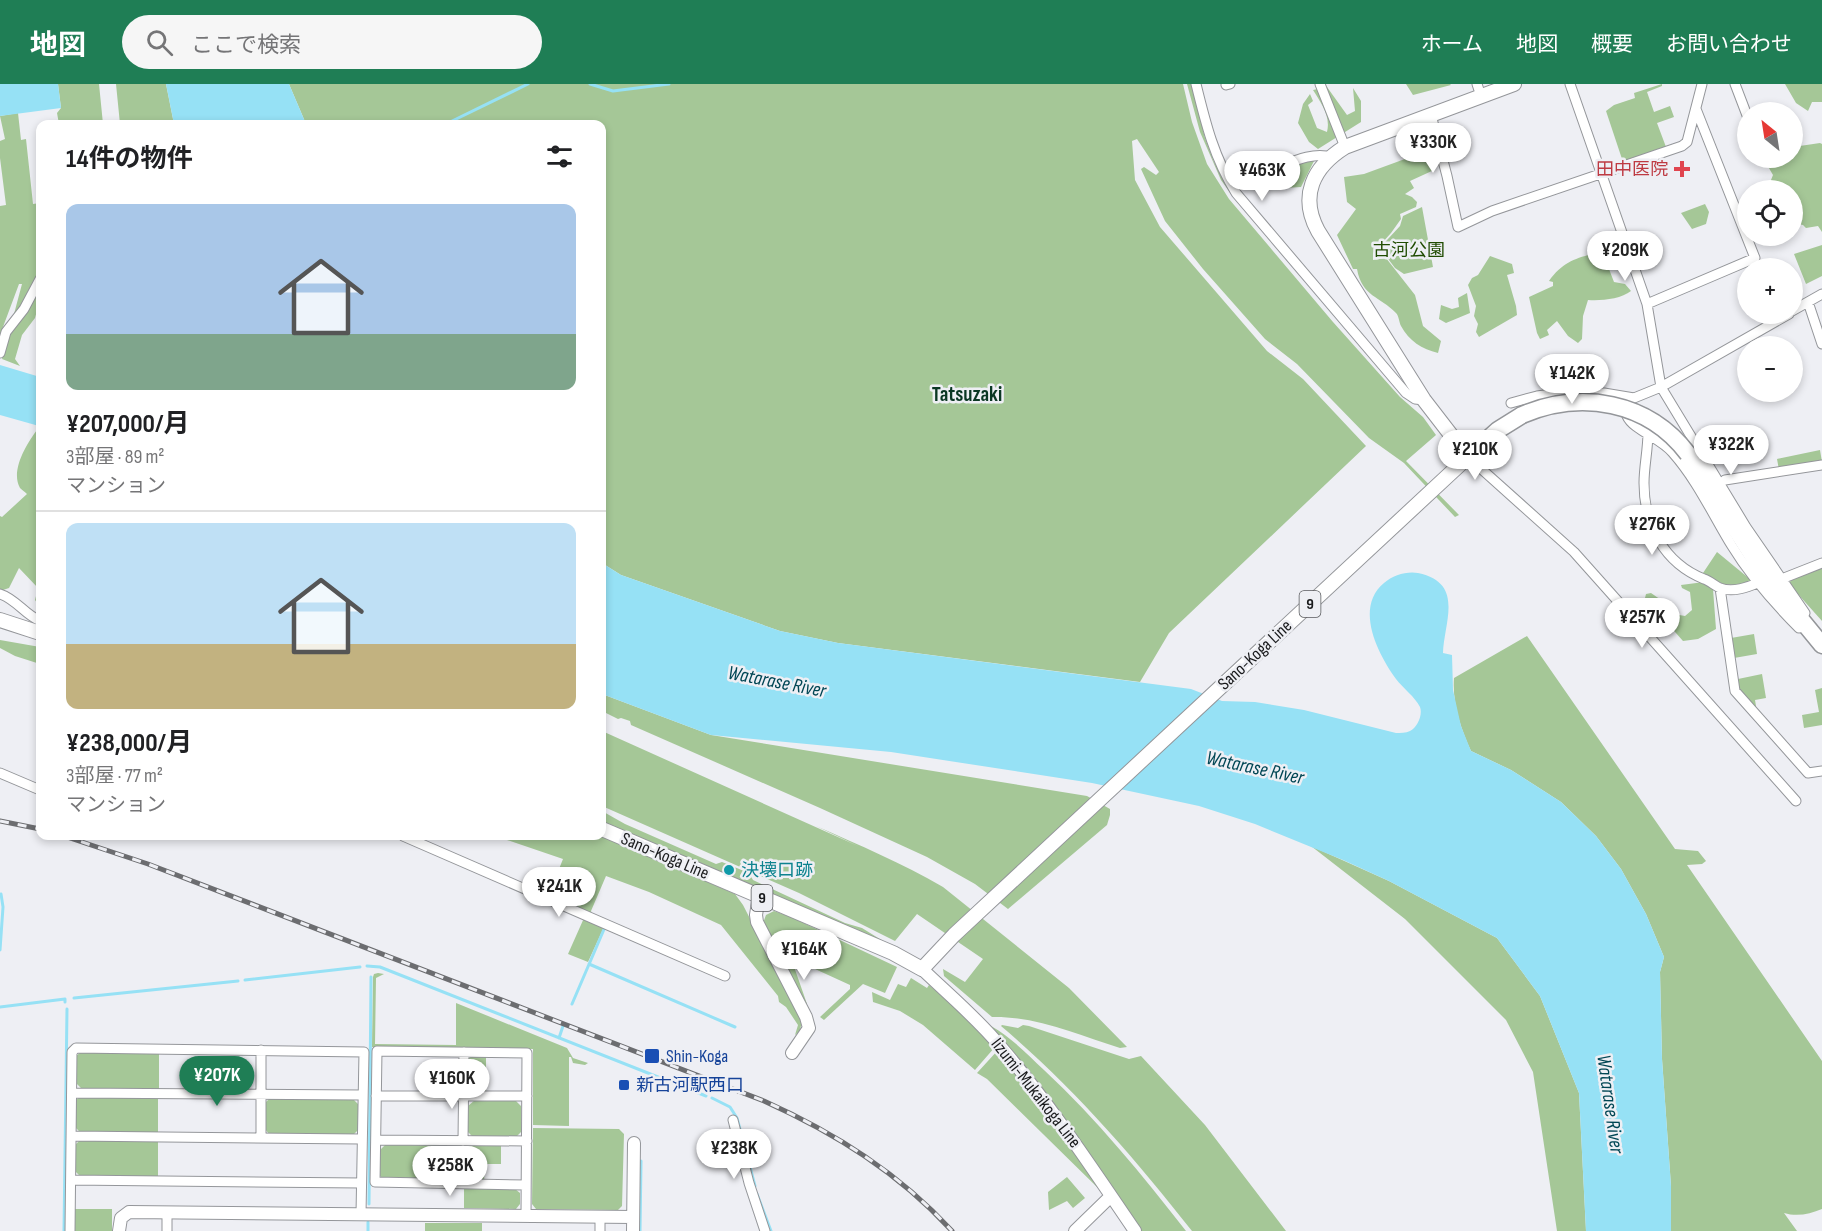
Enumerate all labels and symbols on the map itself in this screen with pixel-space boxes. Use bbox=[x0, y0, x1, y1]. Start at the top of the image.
north arrow bbox=[1737, 102, 1803, 168]
pin: ¥330K bbox=[1391, 123, 1475, 174]
pin: ¥463K bbox=[1220, 151, 1304, 202]
place label: 田中医院 bbox=[1596, 159, 1668, 180]
marker: 田中医院 bbox=[1673, 160, 1691, 178]
pin: ¥209K bbox=[1583, 231, 1667, 282]
park label: 古河公園 bbox=[1373, 240, 1445, 261]
pin: ¥142K bbox=[1530, 354, 1614, 405]
district label: Tatsuzaki bbox=[932, 382, 1002, 407]
pin: ¥322K bbox=[1689, 425, 1773, 476]
pin: ¥210K bbox=[1433, 430, 1517, 481]
pin: ¥276K bbox=[1610, 505, 1694, 556]
road number: 9 bbox=[1300, 591, 1320, 617]
pin: ¥257K bbox=[1600, 598, 1684, 649]
street label: Sano-Koga Line bbox=[1214, 615, 1296, 695]
water label: Watarase River bbox=[726, 661, 829, 704]
water label: Watarase River bbox=[1204, 746, 1307, 790]
street label: Sano-Koga Line bbox=[618, 828, 712, 884]
place label: 決壊口跡 bbox=[741, 860, 813, 881]
marker: 決壊口跡 bbox=[722, 863, 736, 877]
pin: ¥241K bbox=[517, 867, 601, 918]
road number: 9 bbox=[752, 885, 772, 911]
pin: ¥164K bbox=[762, 930, 846, 981]
street label: Iizumi-Mukaikoga Line bbox=[987, 1034, 1085, 1152]
place label: Shin-Koga bbox=[666, 1046, 728, 1067]
marker: Shin-Koga bbox=[643, 1047, 661, 1065]
water label: Watarase River bbox=[1591, 1053, 1629, 1156]
pin: ¥207K bbox=[175, 1056, 259, 1107]
pin: ¥160K bbox=[410, 1059, 494, 1110]
place label: 新古河駅西口 bbox=[636, 1075, 744, 1096]
marker: 新古河駅西口 bbox=[617, 1078, 631, 1092]
pin: ¥238K bbox=[692, 1129, 776, 1180]
pin: ¥258K bbox=[408, 1146, 492, 1197]

